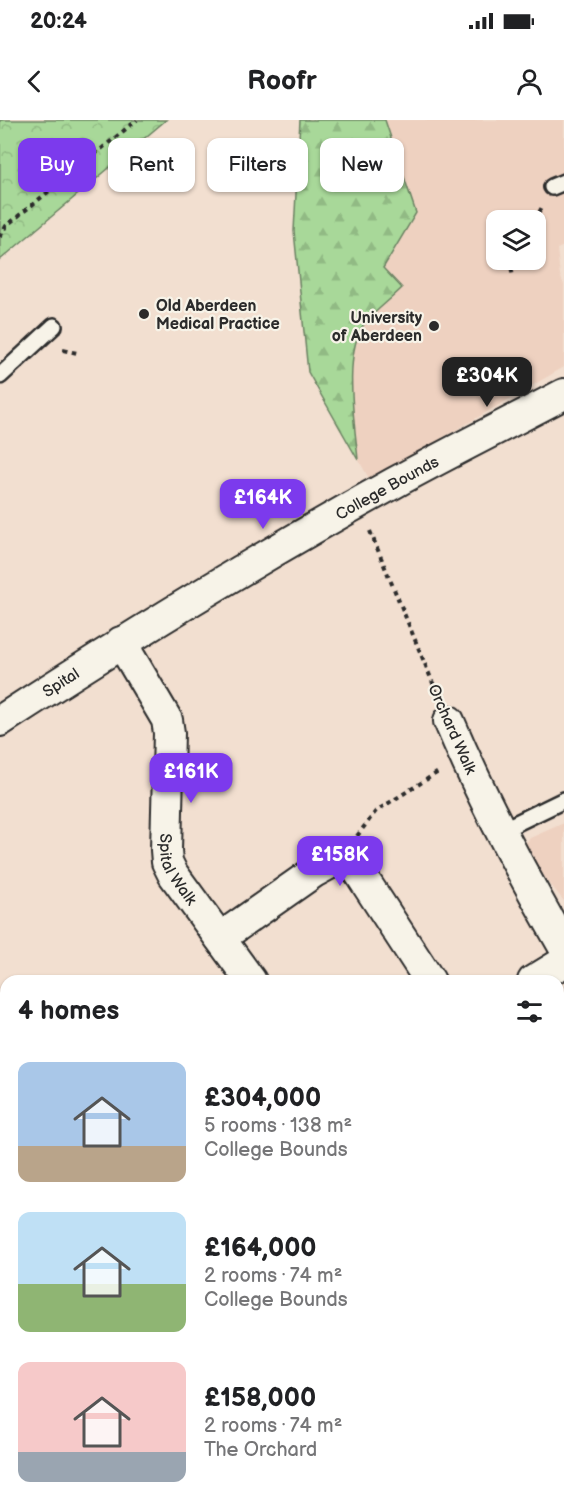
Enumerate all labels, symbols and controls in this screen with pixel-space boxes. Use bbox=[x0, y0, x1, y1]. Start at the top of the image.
text: 20:24 bbox=[30, 8, 87, 35]
icon: back bbox=[18, 65, 51, 98]
text: Roofr bbox=[247, 65, 317, 97]
icon: person bbox=[513, 65, 546, 98]
chip: Buy bbox=[18, 138, 96, 192]
chip: Rent bbox=[108, 138, 195, 192]
chip: Filters bbox=[207, 138, 308, 192]
chip: New bbox=[320, 138, 404, 192]
map controls bbox=[486, 210, 546, 270]
button: layers bbox=[486, 210, 546, 270]
place label: Old Aberdeen Medical Practice bbox=[156, 297, 280, 334]
marker: Old Aberdeen Medical Practice bbox=[137, 307, 151, 321]
place label: University of Aberdeen bbox=[332, 309, 423, 346]
marker: University of Aberdeen bbox=[427, 319, 441, 333]
pin: £304K bbox=[445, 357, 529, 408]
text: £304K bbox=[456, 364, 518, 388]
street label: College Bounds bbox=[333, 453, 442, 525]
pin: £164K bbox=[221, 479, 305, 530]
text: £164K bbox=[234, 486, 292, 510]
street label: Spital bbox=[39, 665, 83, 702]
street label: Orchard Walk bbox=[423, 682, 480, 778]
pin: £161K bbox=[149, 753, 233, 804]
text: £161K bbox=[164, 760, 219, 784]
street label: Spital Walk bbox=[155, 833, 201, 909]
pin: £158K bbox=[298, 836, 382, 887]
text: £158K bbox=[311, 843, 369, 867]
icon: filters bbox=[513, 995, 546, 1028]
text: 4 homes bbox=[18, 996, 119, 1027]
text: £304,000 bbox=[204, 1083, 321, 1114]
icon: home bbox=[66, 1086, 138, 1158]
text: 5 rooms · 138 m² bbox=[204, 1114, 352, 1138]
text: College Bounds bbox=[204, 1138, 348, 1162]
text: £164,000 bbox=[204, 1233, 317, 1264]
icon: home bbox=[66, 1236, 138, 1308]
text: 2 rooms · 74 m² bbox=[204, 1264, 342, 1288]
text: College Bounds bbox=[204, 1288, 348, 1312]
text: £158,000 bbox=[204, 1383, 316, 1414]
icon: home bbox=[66, 1386, 138, 1458]
text: 2 rooms · 74 m² bbox=[204, 1414, 342, 1438]
text: The Orchard bbox=[204, 1438, 317, 1462]

